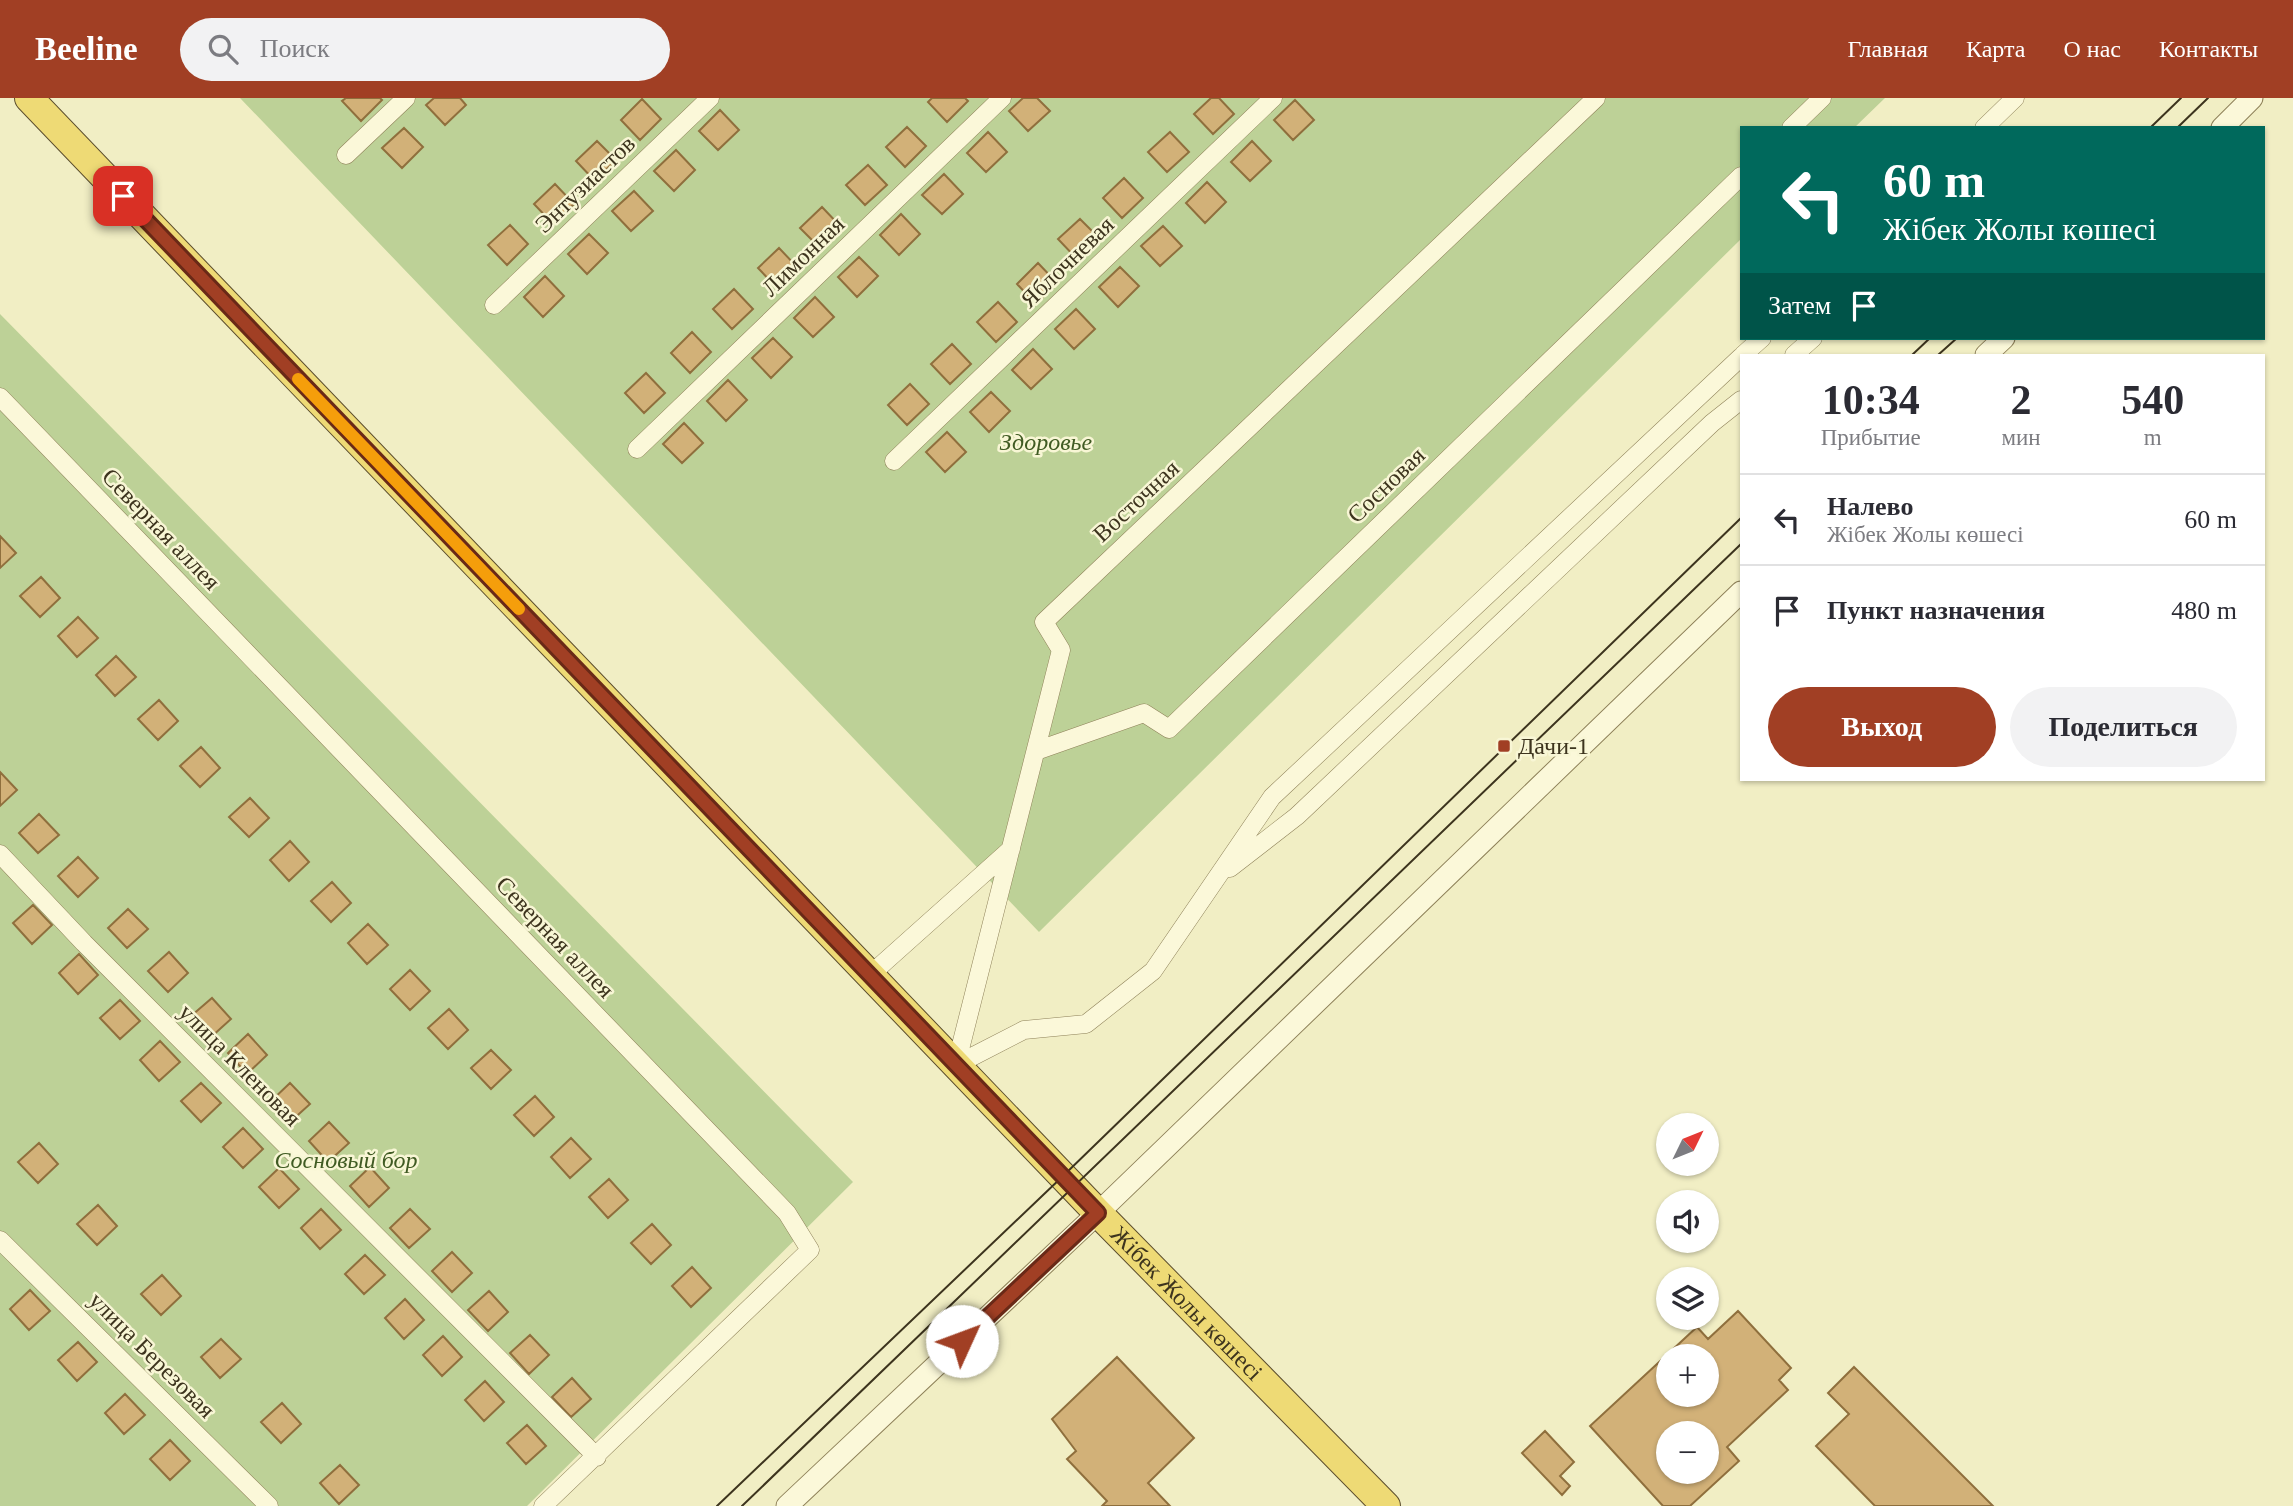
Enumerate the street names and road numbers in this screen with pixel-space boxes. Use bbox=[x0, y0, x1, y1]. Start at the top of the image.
street label: Энтузиастов bbox=[530, 130, 640, 238]
street label: Лимонная bbox=[757, 211, 849, 301]
street label: Яблочневая bbox=[1015, 211, 1119, 313]
street label: Сосновая bbox=[1342, 442, 1430, 528]
street label: Восточная bbox=[1088, 455, 1184, 547]
street label: Северная аллея bbox=[97, 463, 225, 595]
street label: Северная аллея bbox=[491, 871, 619, 1003]
street label: улица Кленовая bbox=[174, 999, 306, 1131]
street label: Жібек Жолы көшесі bbox=[1105, 1221, 1268, 1386]
street label: улица Березовая bbox=[84, 1287, 220, 1423]

